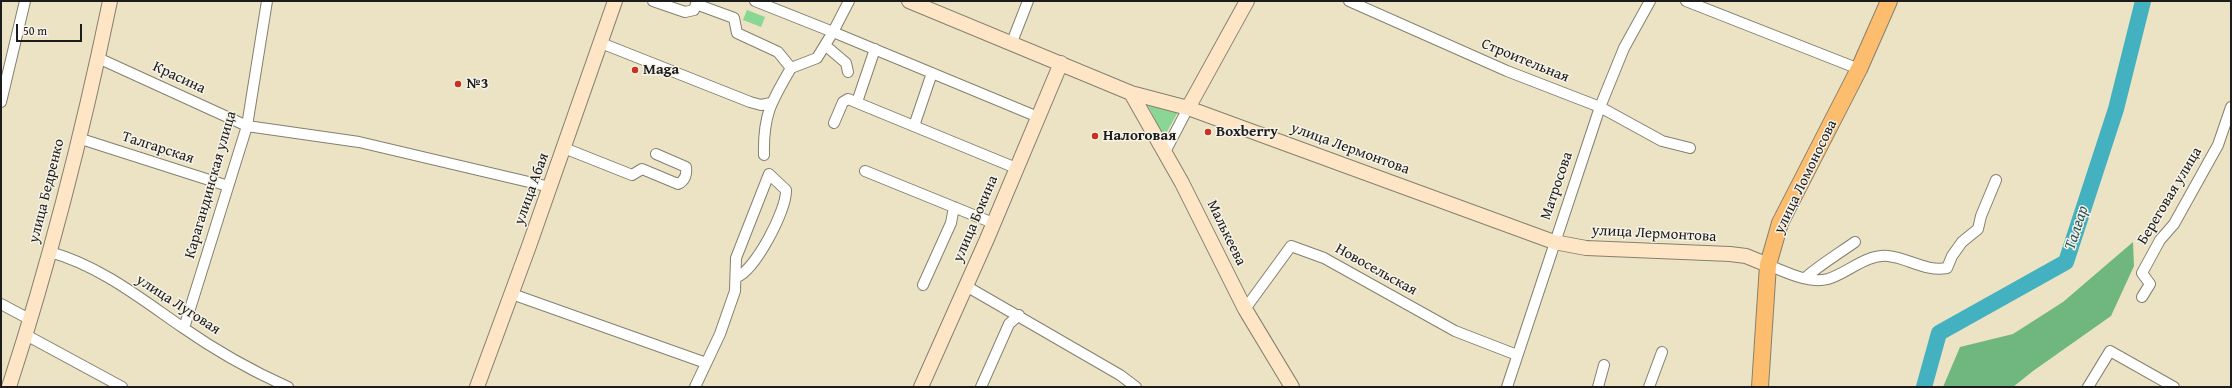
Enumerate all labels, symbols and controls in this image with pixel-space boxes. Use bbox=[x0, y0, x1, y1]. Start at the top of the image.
scale bar bbox=[18, 16, 84, 42]
text: 50 m bbox=[23, 22, 47, 39]
street label: Строительная bbox=[1478, 35, 1572, 87]
street label: Красина bbox=[150, 58, 208, 98]
place label: Maga bbox=[643, 61, 679, 79]
marker: Maga bbox=[630, 65, 640, 75]
place label: №3 bbox=[466, 75, 488, 93]
marker: №3 bbox=[453, 79, 463, 89]
street label: Карагандинская улица bbox=[181, 109, 241, 261]
street label: улица Ломоносова bbox=[1771, 117, 1841, 237]
street label: улица Лермонтова bbox=[1288, 119, 1412, 179]
place label: Boxberry bbox=[1216, 123, 1278, 141]
place label: Налоговая bbox=[1103, 127, 1176, 145]
marker: Boxberry bbox=[1203, 127, 1213, 137]
street label: Талгарская bbox=[120, 128, 196, 168]
marker: Налоговая bbox=[1090, 131, 1100, 141]
street label: улица Бедренко bbox=[25, 137, 69, 245]
street label: Береговая улица bbox=[2134, 144, 2206, 248]
street label: Матросова bbox=[1537, 150, 1577, 222]
street label: улица Абая bbox=[511, 151, 553, 227]
street label: улица Бокина bbox=[950, 173, 1002, 265]
street label: Малькеева bbox=[1202, 197, 1250, 269]
water label: Талғар bbox=[2061, 204, 2093, 252]
street label: улица Лермонтова bbox=[1591, 222, 1717, 246]
street label: Новосельская bbox=[1332, 240, 1420, 300]
street label: улица Луговая bbox=[132, 271, 224, 339]

